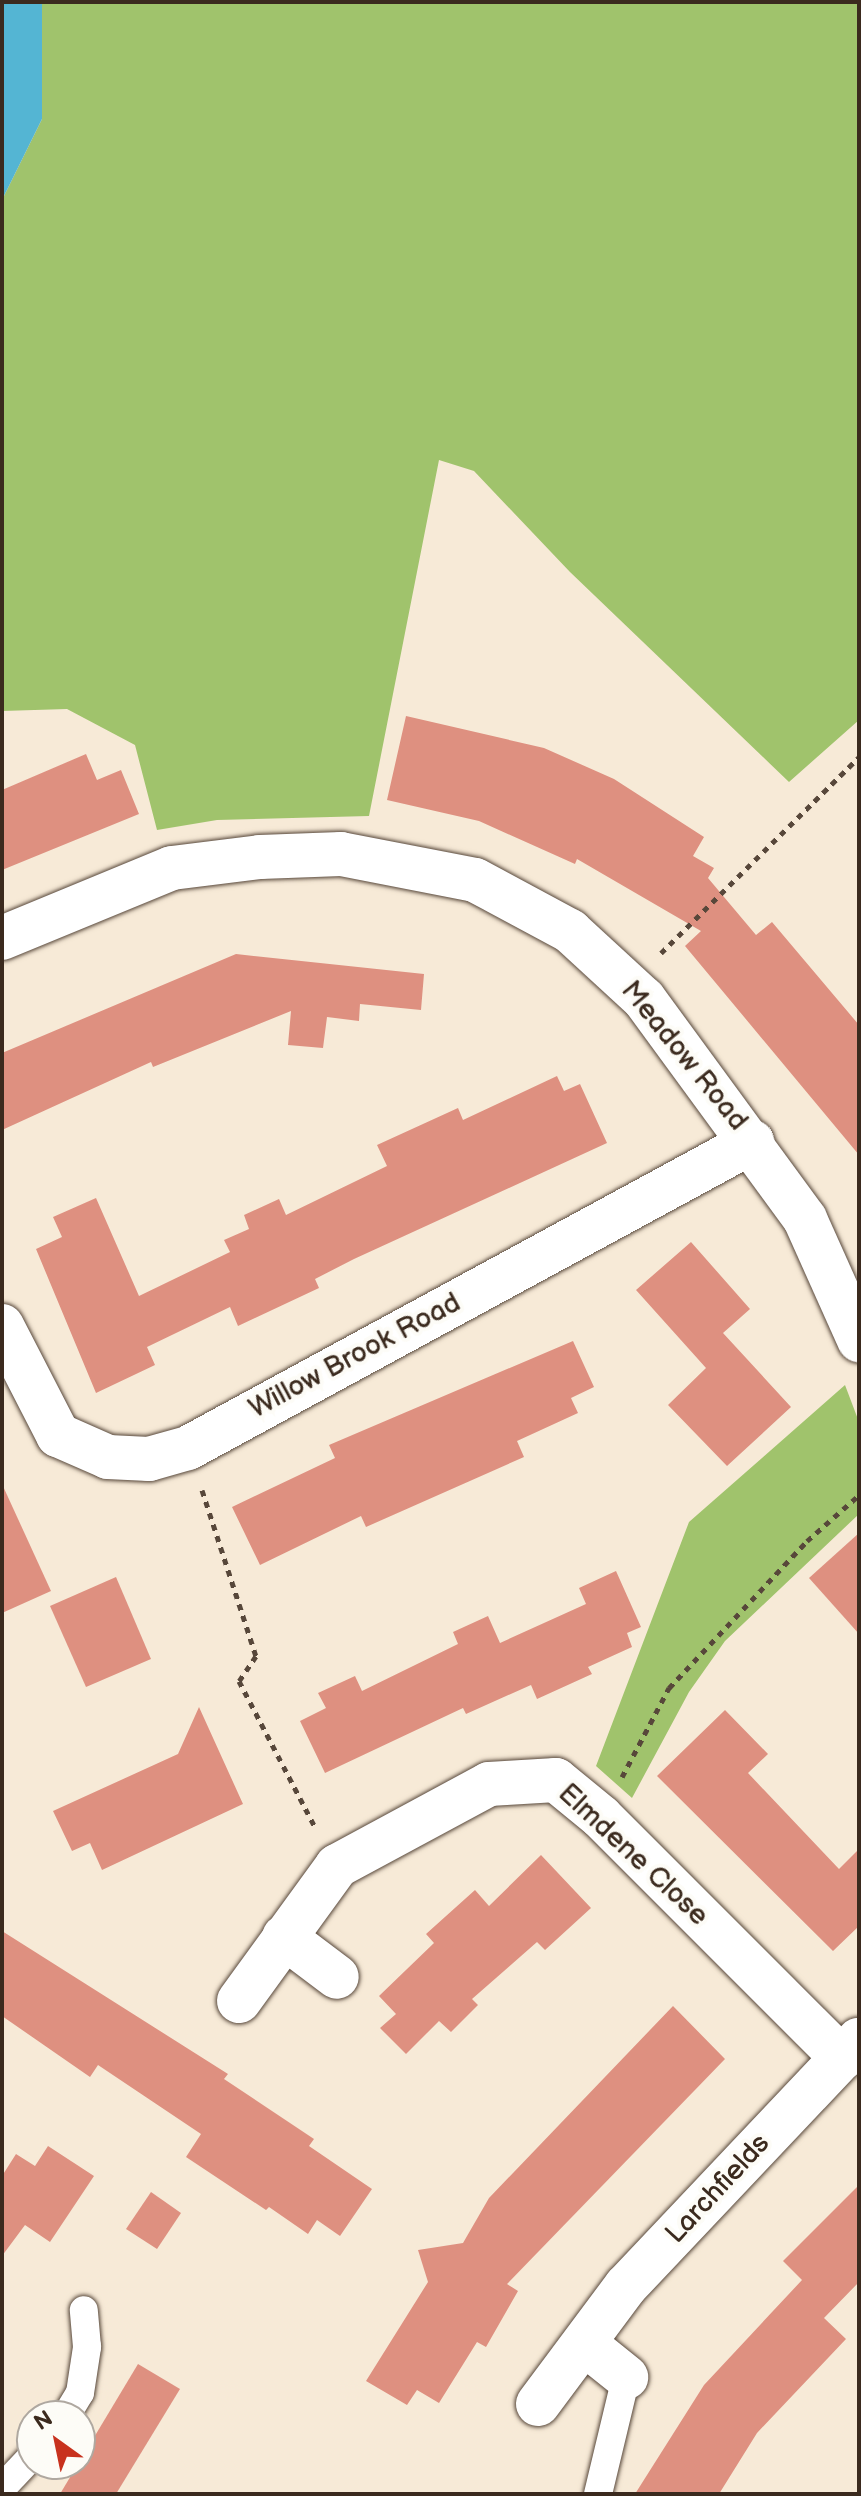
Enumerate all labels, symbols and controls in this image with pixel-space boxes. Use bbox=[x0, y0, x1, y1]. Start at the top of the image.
street label: Meadow Road bbox=[614, 975, 754, 1137]
street label: Willow Brook Road bbox=[244, 1286, 466, 1426]
street label: Elmdene Close bbox=[551, 1777, 715, 1933]
street label: Larchfields bbox=[659, 2127, 777, 2251]
north arrow bbox=[16, 2400, 96, 2480]
text: N bbox=[29, 2405, 58, 2437]

